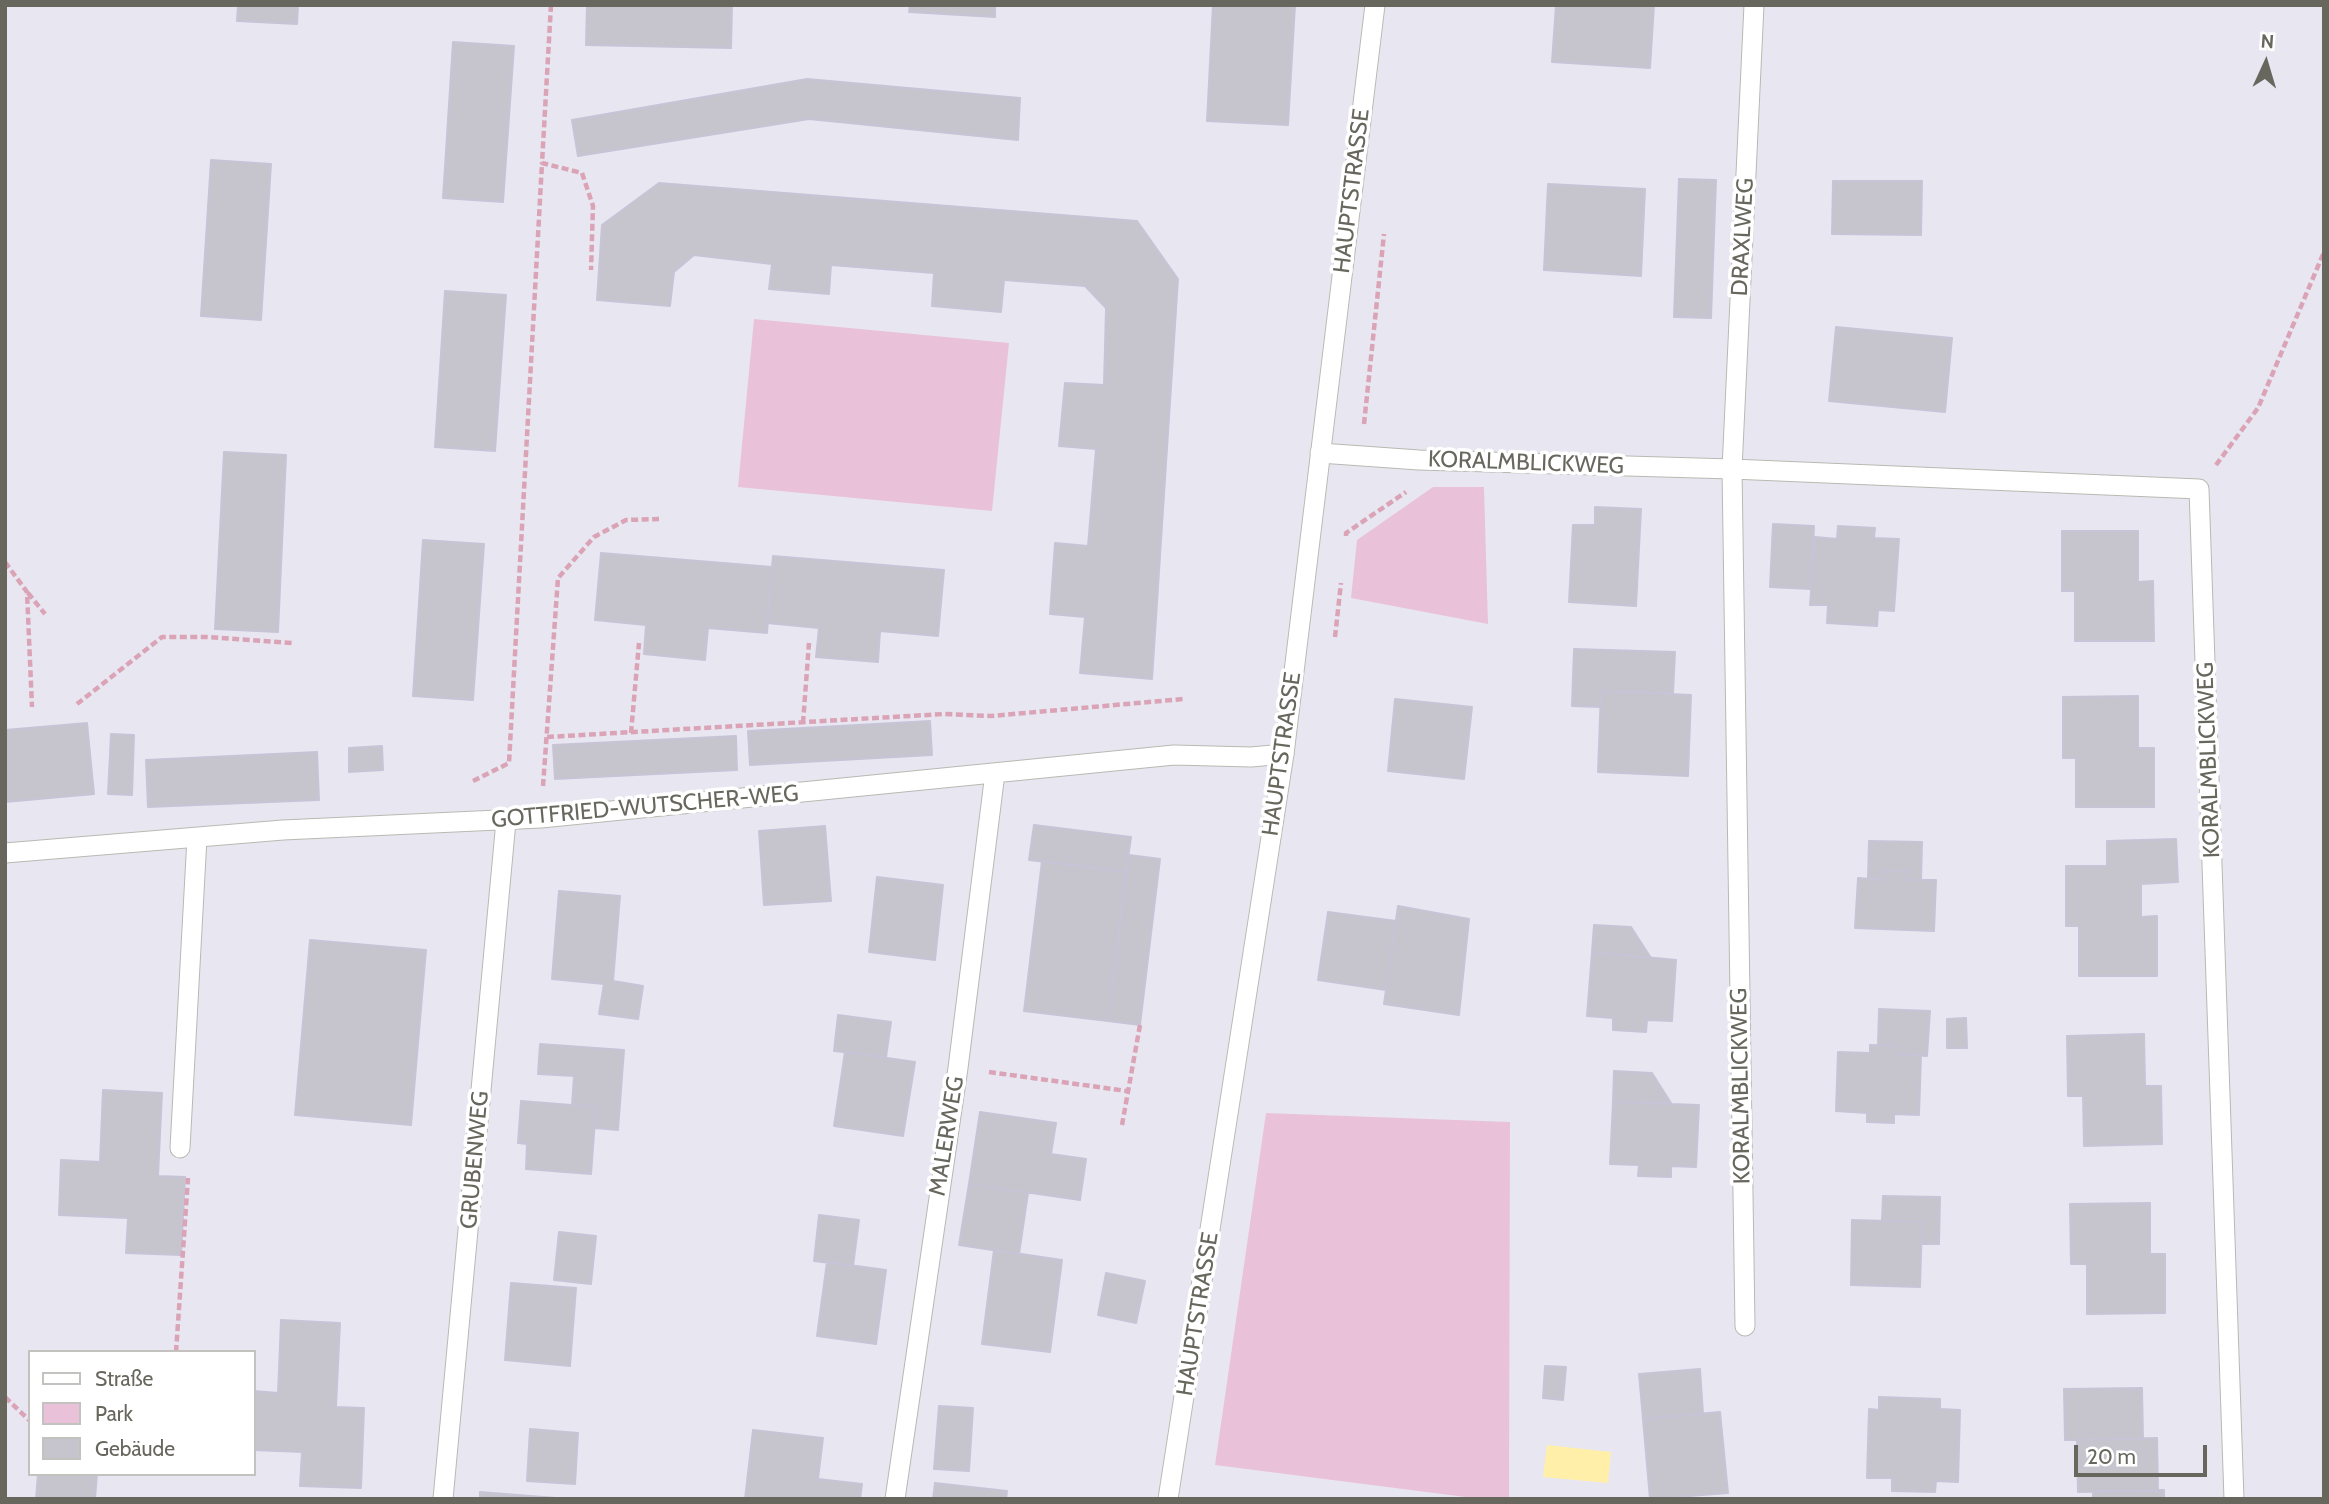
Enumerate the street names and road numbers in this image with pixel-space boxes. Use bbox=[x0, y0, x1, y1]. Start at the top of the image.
street label: HAUPTSTRASSE bbox=[1328, 107, 1376, 275]
street label: DRAXLWEG bbox=[1726, 177, 1760, 297]
street label: KORALMBLICKWEG bbox=[1427, 446, 1625, 480]
street label: KORALMBLICKWEG bbox=[2192, 661, 2226, 859]
street label: HAUPTSTRASSE bbox=[1257, 670, 1307, 838]
street label: GOTTFRIED-WUTSCHER-WEG bbox=[490, 780, 800, 834]
street label: KORALMBLICKWEG bbox=[1725, 988, 1757, 1184]
street label: MALERWEG bbox=[924, 1074, 970, 1198]
street label: GRUBENWEG bbox=[455, 1090, 495, 1230]
street label: HAUPTSTRASSE bbox=[1171, 1230, 1225, 1398]

